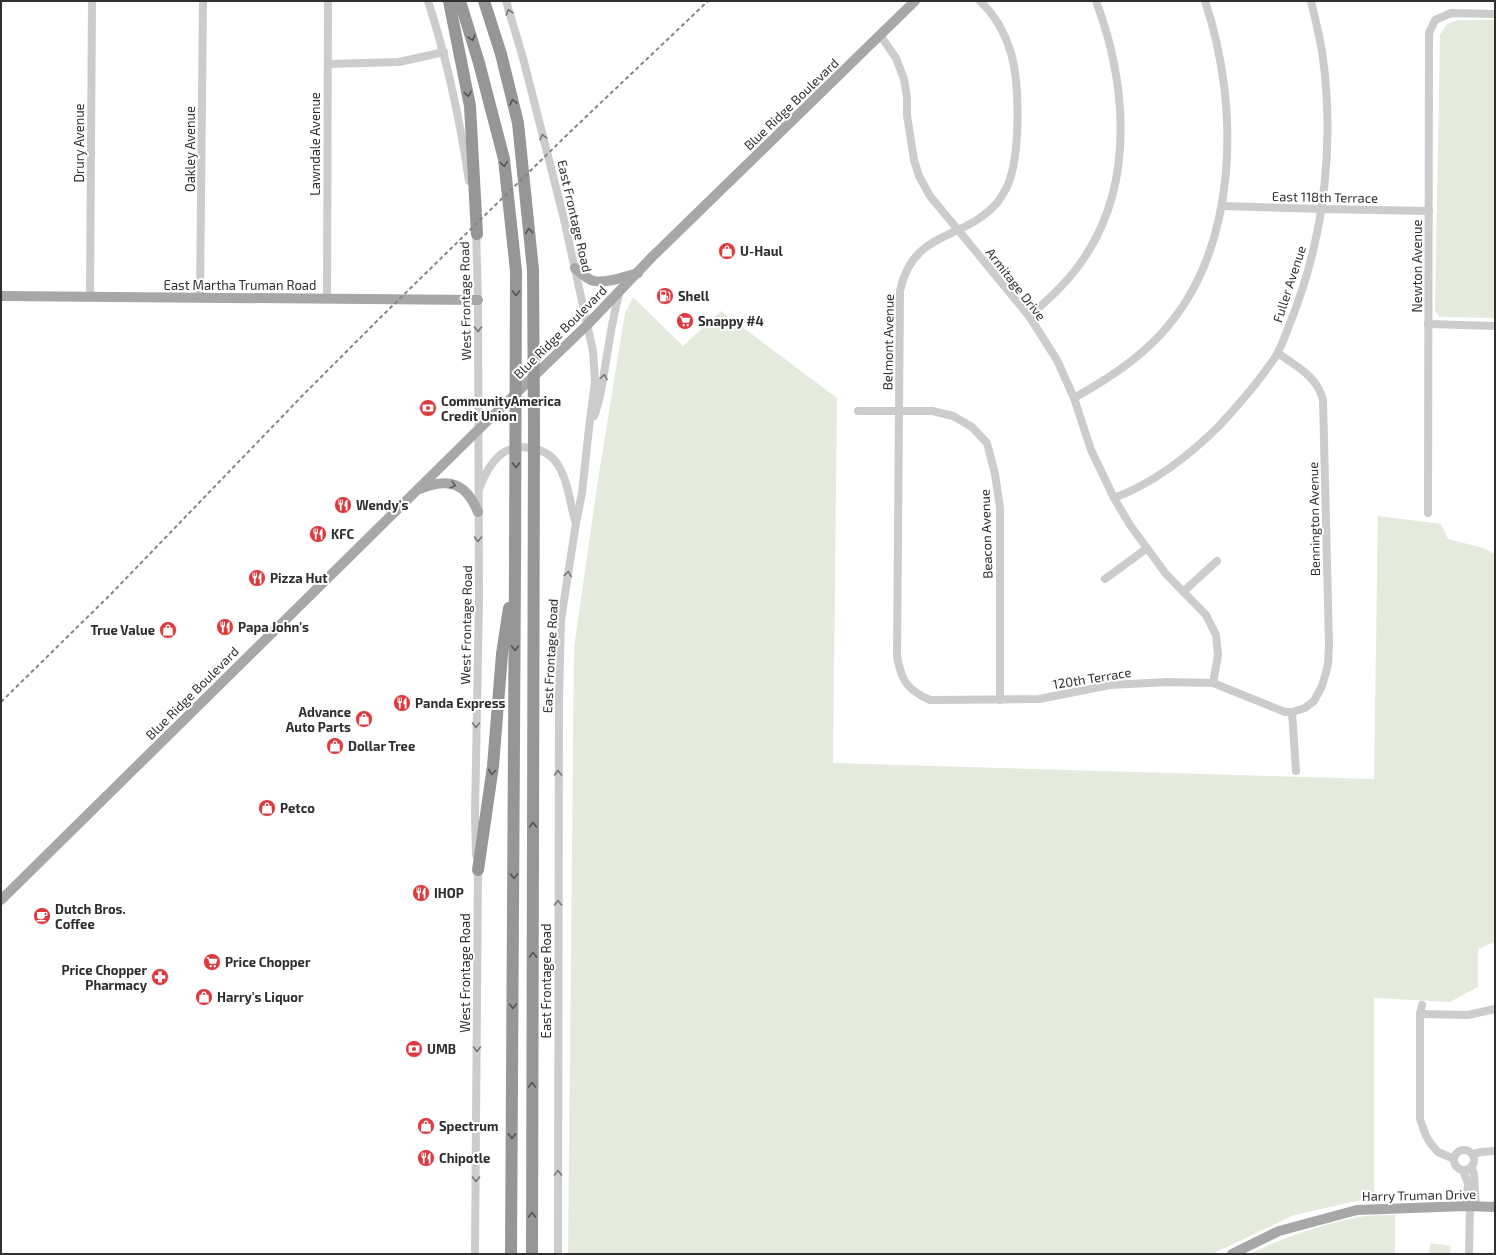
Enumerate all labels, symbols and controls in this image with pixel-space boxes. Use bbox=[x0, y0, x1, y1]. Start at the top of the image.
one-way arrow bbox=[505, 9, 514, 16]
one-way arrow bbox=[467, 35, 476, 42]
street label: Blue Ridge Boulevard bbox=[740, 55, 842, 153]
one-way arrow bbox=[463, 91, 471, 97]
street label: Lawndale Avenue bbox=[307, 92, 323, 196]
one-way arrow bbox=[510, 99, 518, 105]
street label: Drury Avenue bbox=[71, 103, 87, 183]
street label: Oakley Avenue bbox=[182, 106, 198, 192]
one-way arrow bbox=[540, 134, 548, 140]
street label: East Frontage Road bbox=[554, 158, 596, 274]
one-way arrow bbox=[499, 161, 508, 167]
street label: East 118th Terrace bbox=[1272, 188, 1378, 206]
street label: Newton Avenue bbox=[1409, 220, 1425, 312]
one-way arrow bbox=[525, 228, 534, 234]
street label: West Frontage Road bbox=[456, 241, 474, 361]
shop icon: U-Haul bbox=[717, 241, 737, 261]
place label: U-Haul bbox=[740, 243, 783, 259]
street label: Fuller Avenue bbox=[1269, 243, 1309, 325]
street label: Armitage Drive bbox=[983, 244, 1049, 324]
street label: East Martha Truman Road bbox=[164, 277, 316, 293]
street label: Blue Ridge Boulevard bbox=[510, 282, 610, 382]
fuel station icon: Shell bbox=[655, 286, 675, 306]
place label: Shell bbox=[678, 288, 710, 304]
one-way arrow bbox=[512, 290, 520, 296]
street label: Belmont Avenue bbox=[879, 294, 897, 390]
supermarket icon: Snappy #4 bbox=[675, 311, 695, 331]
place label: Snappy #4 bbox=[698, 313, 764, 329]
one-way arrow bbox=[474, 326, 482, 332]
one-way arrow bbox=[599, 374, 607, 380]
place label: CommunityAmerica Credit Union bbox=[441, 393, 561, 424]
bank icon: CommunityAmerica Credit Union bbox=[418, 398, 438, 418]
one-way arrow bbox=[512, 462, 520, 468]
street label: Bennington Avenue bbox=[1305, 462, 1323, 576]
one-way arrow bbox=[450, 480, 457, 488]
street label: Beacon Avenue bbox=[976, 489, 996, 579]
restaurant icon: Wendy's bbox=[333, 495, 353, 515]
place label: Wendy's bbox=[356, 497, 408, 513]
restaurant icon: KFC bbox=[308, 524, 328, 544]
place label: KFC bbox=[331, 526, 354, 542]
one-way arrow bbox=[474, 536, 482, 542]
street label: West Frontage Road bbox=[457, 565, 475, 685]
restaurant icon: Pizza Hut bbox=[247, 568, 267, 588]
place label: Pizza Hut bbox=[270, 570, 328, 586]
one-way arrow bbox=[563, 570, 572, 577]
street label: East Frontage Road bbox=[539, 598, 561, 714]
restaurant icon: Papa John's bbox=[215, 617, 235, 637]
place label: Papa John's bbox=[238, 619, 309, 635]
shop icon: True Value bbox=[158, 620, 178, 640]
place label: True Value bbox=[90, 622, 155, 638]
street label: Blue Ridge Boulevard bbox=[142, 643, 242, 743]
one-way arrow bbox=[511, 645, 519, 651]
street label: 120th Terrace bbox=[1052, 664, 1132, 692]
restaurant icon: Panda Express bbox=[392, 693, 412, 713]
place label: Panda Express bbox=[415, 695, 506, 711]
place label: Advance Auto Parts bbox=[286, 704, 351, 735]
shop icon: Advance Auto Parts bbox=[354, 709, 374, 729]
one-way arrow bbox=[472, 722, 481, 728]
shop icon: Dollar Tree bbox=[325, 736, 345, 756]
place label: Dollar Tree bbox=[348, 738, 415, 754]
one-way arrow bbox=[488, 769, 497, 775]
one-way arrow bbox=[554, 770, 563, 776]
shop icon: Petco bbox=[257, 798, 277, 818]
place label: Petco bbox=[280, 800, 315, 816]
one-way arrow bbox=[529, 822, 537, 828]
one-way arrow bbox=[510, 873, 518, 879]
restaurant icon: IHOP bbox=[411, 883, 431, 903]
place label: IHOP bbox=[434, 885, 464, 901]
one-way arrow bbox=[554, 900, 562, 906]
place label: Dutch Bros. Coffee bbox=[55, 901, 126, 932]
cafe icon: Dutch Bros. Coffee bbox=[32, 906, 52, 926]
street label: West Frontage Road bbox=[457, 913, 473, 1033]
street label: East Frontage Road bbox=[538, 924, 554, 1038]
supermarket icon: Price Chopper bbox=[202, 952, 222, 972]
one-way arrow bbox=[529, 952, 537, 958]
place label: Price Chopper bbox=[225, 954, 311, 970]
place label: Price Chopper Pharmacy bbox=[62, 962, 148, 993]
pharmacy icon: Price Chopper Pharmacy bbox=[150, 967, 170, 987]
shop icon: Harry's Liquor bbox=[194, 987, 214, 1007]
place label: Harry's Liquor bbox=[217, 989, 304, 1005]
one-way arrow bbox=[509, 1003, 517, 1009]
bank icon: UMB bbox=[404, 1039, 424, 1059]
place label: UMB bbox=[427, 1041, 456, 1057]
one-way arrow bbox=[473, 1046, 481, 1052]
one-way arrow bbox=[528, 1082, 536, 1088]
shop icon: Spectrum bbox=[416, 1116, 436, 1136]
place label: Spectrum bbox=[439, 1118, 498, 1134]
one-way arrow bbox=[508, 1133, 516, 1139]
restaurant icon: Chipotle bbox=[416, 1148, 436, 1168]
place label: Chipotle bbox=[439, 1150, 490, 1166]
one-way arrow bbox=[554, 1170, 562, 1176]
one-way arrow bbox=[472, 1176, 480, 1182]
street label: Harry Truman Drive bbox=[1362, 1186, 1476, 1204]
one-way arrow bbox=[528, 1212, 536, 1218]

